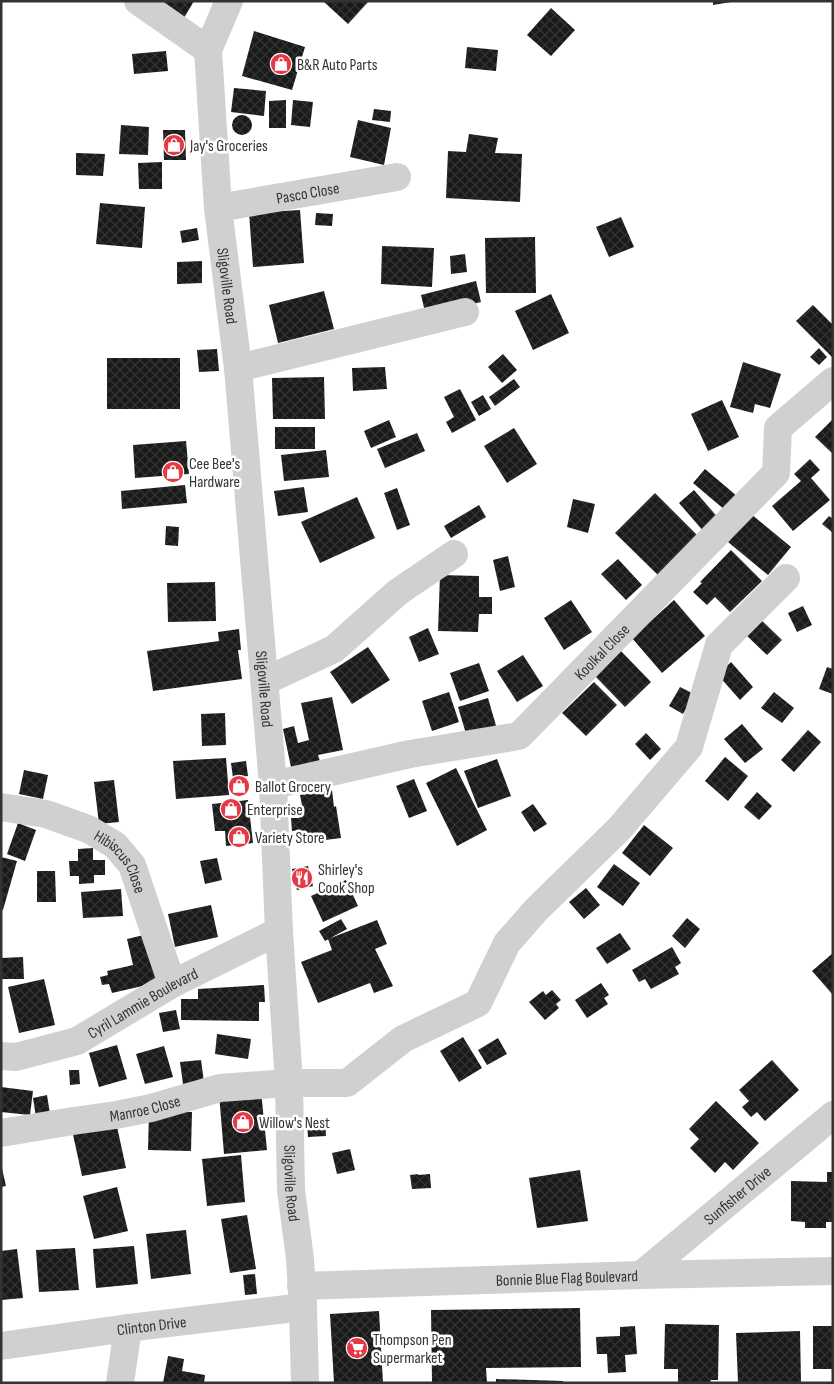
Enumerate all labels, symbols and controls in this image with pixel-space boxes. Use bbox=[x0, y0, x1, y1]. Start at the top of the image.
shop icon: B&R Auto Parts bbox=[269, 52, 293, 76]
place label: B&R Auto Parts bbox=[297, 56, 378, 75]
shop icon: Jay's Groceries bbox=[162, 133, 186, 157]
place label: Jay's Groceries bbox=[189, 137, 268, 156]
street label: Pasco Close bbox=[275, 179, 341, 209]
street label: Sligoville Road bbox=[212, 247, 240, 325]
place label: Cee Bee's Hardware bbox=[189, 455, 241, 492]
shop icon: Cee Bee's Hardware bbox=[161, 460, 185, 484]
street label: Koolkal Close bbox=[571, 621, 634, 685]
street label: Sligoville Road bbox=[251, 650, 276, 728]
shop icon: Ballot Grocery bbox=[227, 774, 251, 798]
place label: Ballot Grocery bbox=[255, 778, 331, 797]
shop icon: Enterprise bbox=[219, 797, 243, 821]
place label: Enterprise bbox=[247, 801, 303, 820]
shop icon: Variety Store bbox=[227, 825, 251, 849]
street label: Hibiscus Close bbox=[90, 827, 149, 896]
place label: Variety Store bbox=[255, 829, 324, 848]
place label: Shirley's Cook Shop bbox=[318, 861, 375, 898]
restaurant icon: Shirley's Cook Shop bbox=[290, 866, 314, 890]
street label: Cyril Lammie Boulevard bbox=[85, 965, 201, 1043]
street label: Manroe Close bbox=[108, 1092, 183, 1127]
shop icon: Willow's Nest bbox=[231, 1110, 255, 1134]
place label: Willow's Nest bbox=[259, 1114, 330, 1133]
street label: Sligoville Road bbox=[279, 1145, 303, 1223]
street label: Sunfisher Drive bbox=[701, 1163, 775, 1230]
street label: Bonnie Blue Flag Boulevard bbox=[495, 1267, 638, 1291]
street label: Clinton Drive bbox=[116, 1313, 188, 1340]
place label: Thompson Pen Supermarket bbox=[373, 1331, 452, 1368]
supermarket icon: Thompson Pen Supermarket bbox=[345, 1336, 369, 1360]

